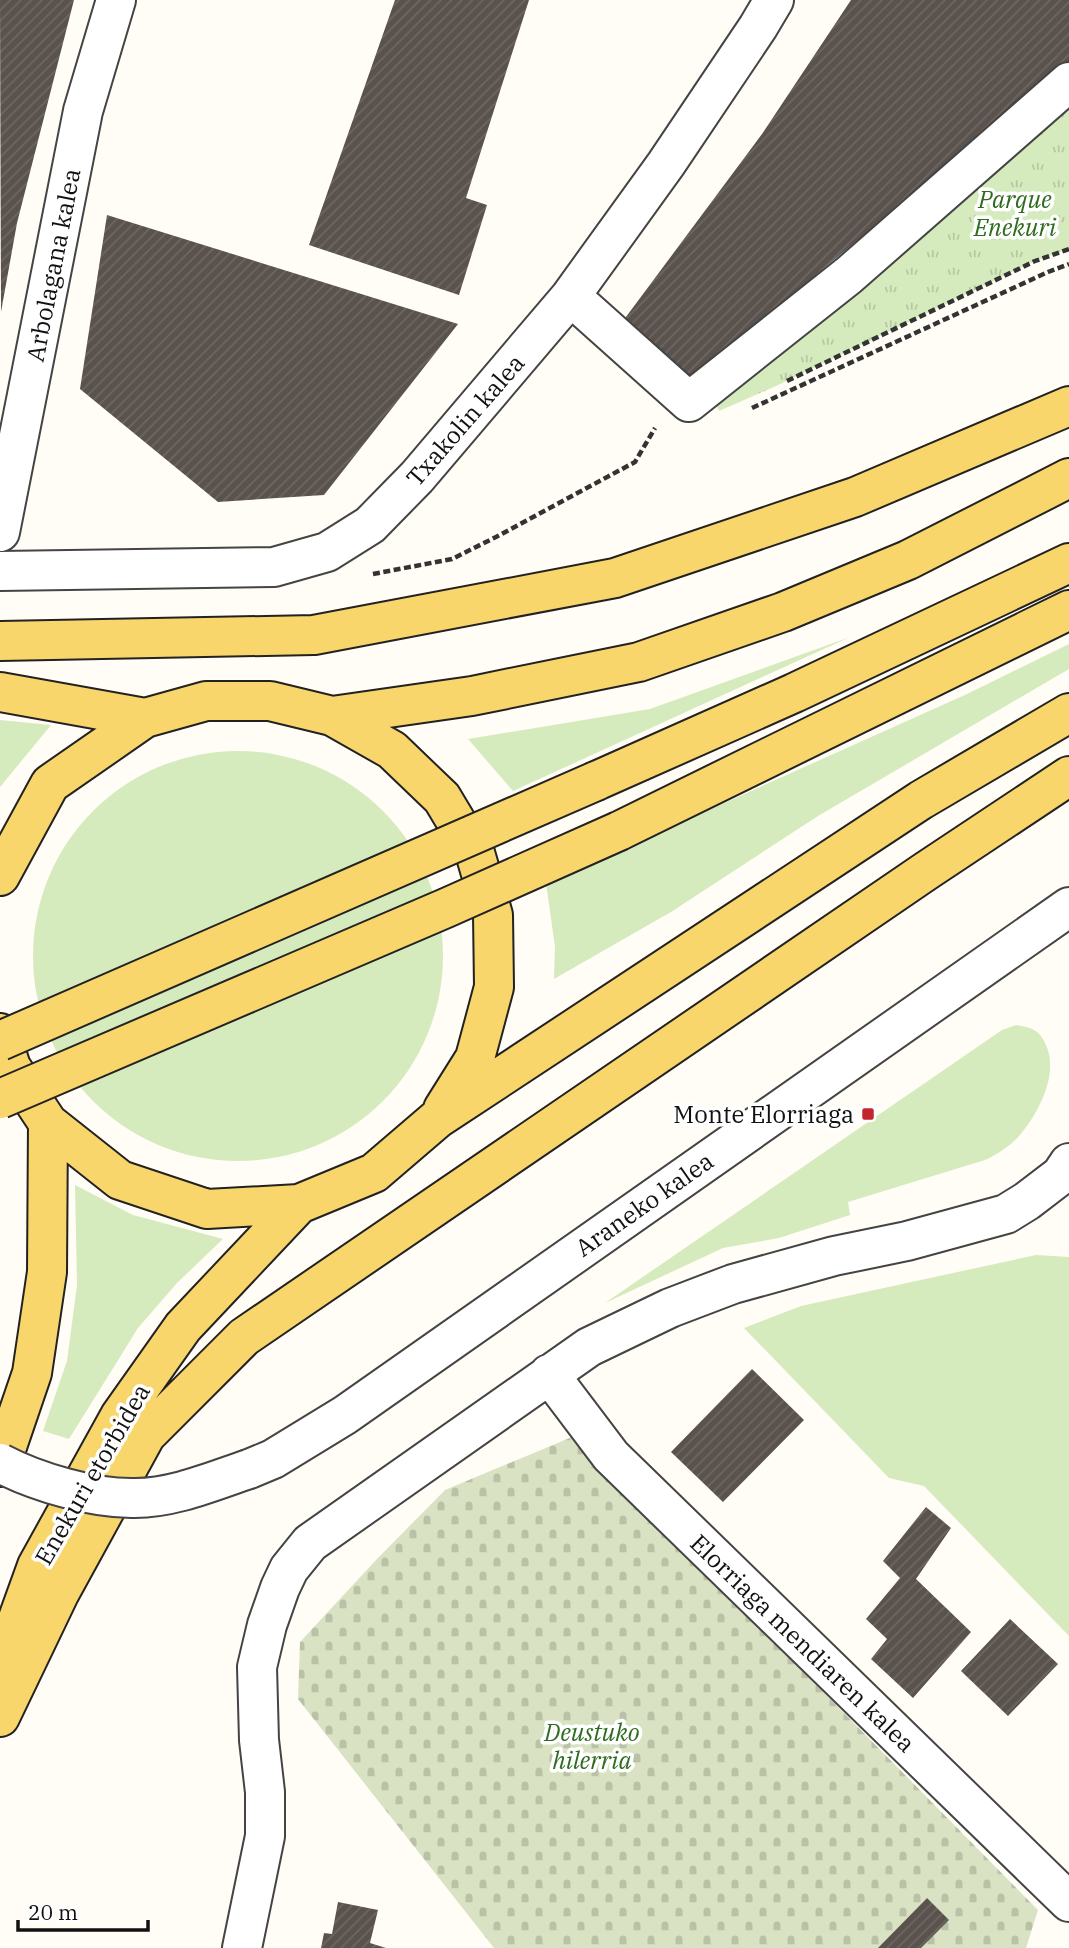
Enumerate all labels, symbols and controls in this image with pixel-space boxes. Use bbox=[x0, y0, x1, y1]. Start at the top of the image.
street label: Arbolagana kalea bbox=[19, 166, 87, 364]
park label: Parque Enekuri bbox=[973, 183, 1057, 243]
street label: Txakolin kalea bbox=[399, 347, 531, 493]
place label: Monte Elorriaga bbox=[673, 1098, 854, 1130]
marker: Monte Elorriaga bbox=[860, 1106, 876, 1122]
street label: Araneko kalea bbox=[569, 1145, 719, 1263]
street label: Enekuri etorbidea bbox=[27, 1378, 157, 1570]
street label: Elorriaga mendiaren kalea bbox=[684, 1527, 922, 1759]
park label: Deustuko hilerria bbox=[543, 1716, 640, 1776]
scale bar bbox=[18, 1888, 147, 1932]
text: 20 m bbox=[28, 1898, 78, 1926]

